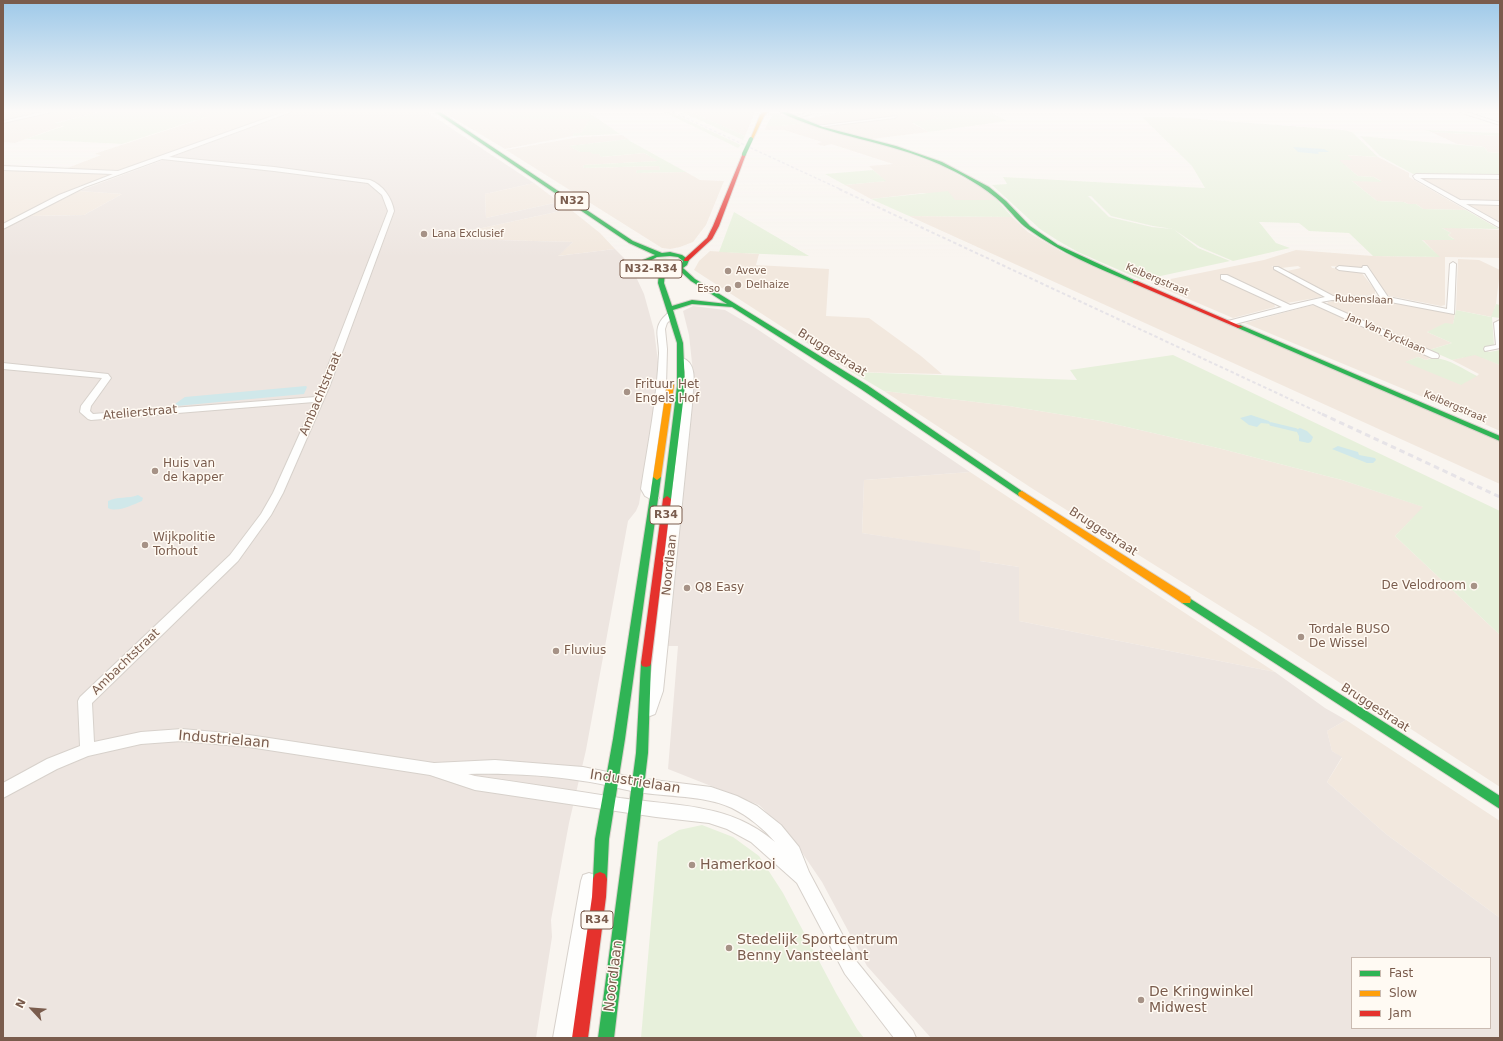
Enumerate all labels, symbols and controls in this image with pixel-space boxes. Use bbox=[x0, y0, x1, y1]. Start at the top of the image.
road number: N32 bbox=[555, 192, 589, 210]
place label: Lana Exclusief bbox=[432, 228, 504, 240]
marker: Lana Exclusief bbox=[419, 229, 429, 239]
road number: N32-R34 bbox=[620, 260, 682, 278]
street label: Keibergstraat bbox=[1124, 261, 1190, 299]
place label: Aveve bbox=[736, 265, 766, 277]
marker: Aveve bbox=[723, 266, 733, 276]
place label: Delhaize bbox=[746, 279, 789, 291]
marker: Delhaize bbox=[733, 280, 743, 290]
place label: Esso bbox=[697, 283, 720, 295]
marker: Esso bbox=[723, 284, 733, 294]
street label: Rubenslaan bbox=[1335, 293, 1393, 307]
street label: Jan Van Eycklaan bbox=[1345, 311, 1427, 357]
street label: Bruggestraat bbox=[795, 326, 869, 380]
street label: Ambachtstraat bbox=[297, 350, 345, 438]
place label: Frituur Het Engels Hof bbox=[635, 378, 699, 406]
marker: Frituur Het Engels Hof bbox=[622, 387, 632, 397]
street label: Keibergstraat bbox=[1422, 388, 1488, 426]
street label: Atelierstraat bbox=[102, 403, 178, 423]
place label: Huis van de kapper bbox=[163, 457, 223, 485]
marker: Huis van de kapper bbox=[150, 466, 160, 476]
street label: Bruggestraat bbox=[1066, 505, 1140, 559]
road number: R34 bbox=[650, 506, 682, 524]
place label: Wijkpolitie Torhout bbox=[153, 531, 215, 559]
street label: Noordlaan bbox=[660, 534, 680, 596]
marker: Wijkpolitie Torhout bbox=[140, 540, 150, 550]
place label: De Velodroom bbox=[1382, 579, 1466, 593]
place label: Q8 Easy bbox=[695, 581, 744, 595]
marker: De Velodroom bbox=[1469, 581, 1479, 591]
marker: Q8 Easy bbox=[682, 583, 692, 593]
place label: Tordale BUSO De Wissel bbox=[1309, 623, 1390, 651]
street label: Ambachtstraat bbox=[89, 626, 163, 698]
marker: Tordale BUSO De Wissel bbox=[1296, 632, 1306, 642]
place label: Fluvius bbox=[564, 644, 606, 658]
marker: Fluvius bbox=[551, 646, 561, 656]
street label: Bruggestraat bbox=[1338, 681, 1412, 735]
street label: Industrielaan bbox=[178, 728, 270, 752]
street label: Industrielaan bbox=[588, 767, 682, 797]
place label: Hamerkooi bbox=[700, 857, 776, 873]
marker: Hamerkooi bbox=[687, 860, 697, 870]
road number: R34 bbox=[581, 911, 613, 929]
place label: Stedelijk Sportcentrum Benny Vansteelant bbox=[737, 932, 898, 964]
street label: Noordlaan bbox=[601, 939, 627, 1013]
marker: Stedelijk Sportcentrum Benny Vansteelant bbox=[724, 943, 734, 953]
legend bbox=[1351, 957, 1491, 1029]
text: Fast bbox=[1389, 966, 1413, 980]
place label: De Kringwinkel Midwest bbox=[1149, 984, 1254, 1016]
text: Slow bbox=[1389, 986, 1417, 1000]
north arrow bbox=[12, 989, 52, 1029]
marker: De Kringwinkel Midwest bbox=[1136, 995, 1146, 1005]
text: N bbox=[13, 997, 29, 1011]
text: Jam bbox=[1389, 1006, 1412, 1020]

